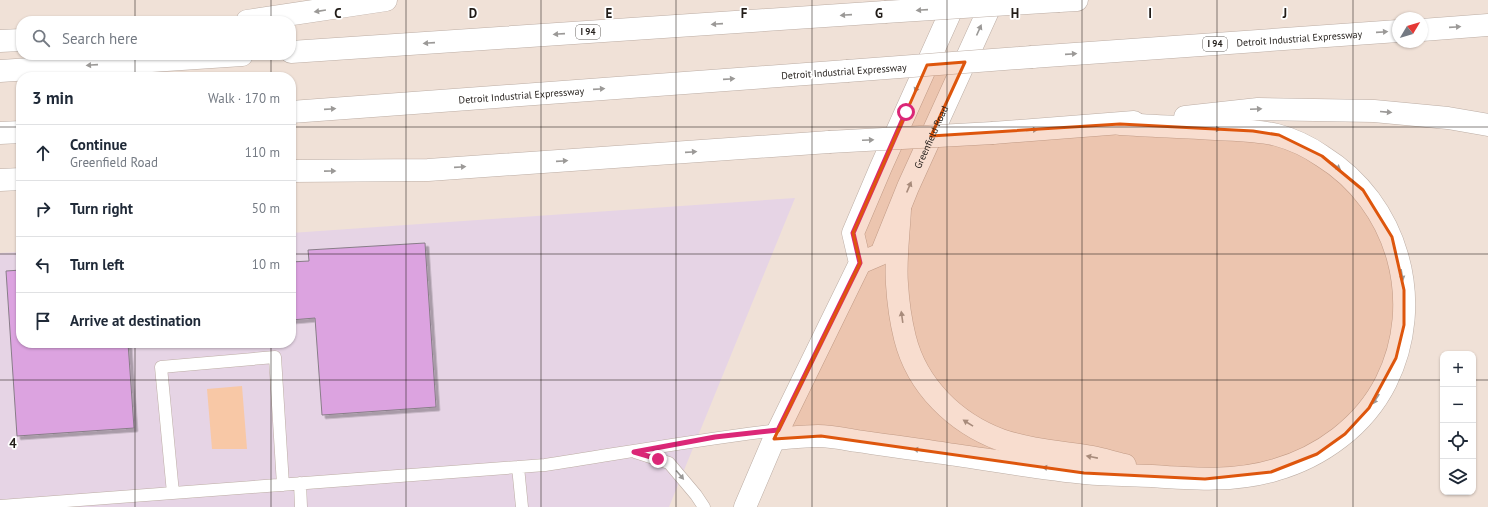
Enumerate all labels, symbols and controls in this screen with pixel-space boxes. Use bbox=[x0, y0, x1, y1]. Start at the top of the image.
text: C bbox=[334, 5, 342, 22]
text: D bbox=[469, 5, 477, 22]
text: E bbox=[606, 5, 613, 22]
text: F bbox=[741, 5, 748, 22]
text: G bbox=[875, 5, 883, 22]
text: H bbox=[1011, 5, 1019, 22]
text: I bbox=[1148, 5, 1152, 22]
text: J bbox=[1282, 5, 1287, 22]
one-way arrow bbox=[916, 7, 928, 14]
one-way arrow bbox=[314, 8, 326, 14]
one-way arrow bbox=[840, 12, 852, 19]
north arrow bbox=[1392, 12, 1428, 48]
search box bbox=[16, 16, 296, 60]
one-way arrow bbox=[711, 20, 723, 27]
one-way arrow bbox=[1449, 24, 1461, 31]
road number: I 94 bbox=[576, 25, 600, 39]
one-way arrow bbox=[976, 25, 982, 36]
icon: search bbox=[30, 27, 52, 49]
street label: Detroit Industrial Expressway bbox=[1236, 28, 1363, 49]
text: Search here bbox=[62, 29, 138, 48]
one-way arrow bbox=[1376, 29, 1388, 36]
one-way arrow bbox=[553, 31, 565, 38]
road number: I 94 bbox=[1203, 37, 1227, 51]
one-way arrow bbox=[423, 39, 435, 46]
one-way arrow bbox=[1065, 51, 1078, 57]
one-way arrow bbox=[86, 61, 98, 68]
street label: Detroit Industrial Expressway bbox=[781, 61, 908, 82]
one-way arrow bbox=[723, 76, 735, 83]
one-way arrow bbox=[914, 81, 920, 93]
street label: Detroit Industrial Expressway bbox=[458, 84, 585, 107]
one-way arrow bbox=[593, 85, 605, 92]
text: 3 min bbox=[32, 87, 73, 109]
text: Walk · 170 m bbox=[208, 90, 280, 107]
route start bbox=[897, 103, 915, 121]
street label: Greenfield Road bbox=[911, 104, 951, 171]
one-way arrow bbox=[324, 105, 336, 112]
one-way arrow bbox=[1250, 106, 1262, 113]
one-way arrow bbox=[1380, 109, 1392, 116]
one-way arrow bbox=[1209, 126, 1221, 133]
one-way arrow bbox=[1026, 127, 1038, 134]
text: Continue bbox=[70, 135, 127, 154]
one-way arrow bbox=[862, 137, 874, 144]
icon: ahead bbox=[32, 142, 54, 164]
text: 110 m bbox=[245, 144, 280, 161]
one-way arrow bbox=[685, 148, 697, 155]
text: Greenfield Road bbox=[70, 154, 158, 171]
one-way arrow bbox=[556, 157, 568, 164]
one-way arrow bbox=[1331, 162, 1342, 170]
one-way arrow bbox=[454, 164, 466, 171]
one-way arrow bbox=[324, 168, 337, 174]
one-way arrow bbox=[906, 181, 912, 193]
icon: right bbox=[32, 198, 54, 220]
text: Turn right bbox=[70, 199, 133, 218]
text: 50 m bbox=[252, 200, 280, 217]
icon: left bbox=[32, 254, 54, 276]
text: Turn left bbox=[70, 255, 124, 274]
text: 10 m bbox=[252, 256, 280, 273]
one-way arrow bbox=[1399, 268, 1405, 281]
icon: arrive bbox=[32, 310, 54, 332]
text: Arrive at destination bbox=[70, 311, 201, 330]
one-way arrow bbox=[899, 311, 905, 323]
map controls bbox=[1440, 351, 1476, 495]
button: + bbox=[1440, 351, 1476, 387]
button: − bbox=[1440, 387, 1476, 423]
one-way arrow bbox=[1372, 393, 1379, 404]
one-way arrow bbox=[963, 419, 973, 427]
button: locate bbox=[1440, 423, 1476, 459]
text: 4 bbox=[9, 435, 17, 452]
one-way arrow bbox=[913, 447, 925, 453]
route end bbox=[649, 450, 667, 468]
one-way arrow bbox=[1086, 454, 1098, 460]
button: layers bbox=[1440, 459, 1476, 495]
one-way arrow bbox=[1042, 465, 1054, 471]
one-way arrow bbox=[675, 470, 684, 481]

